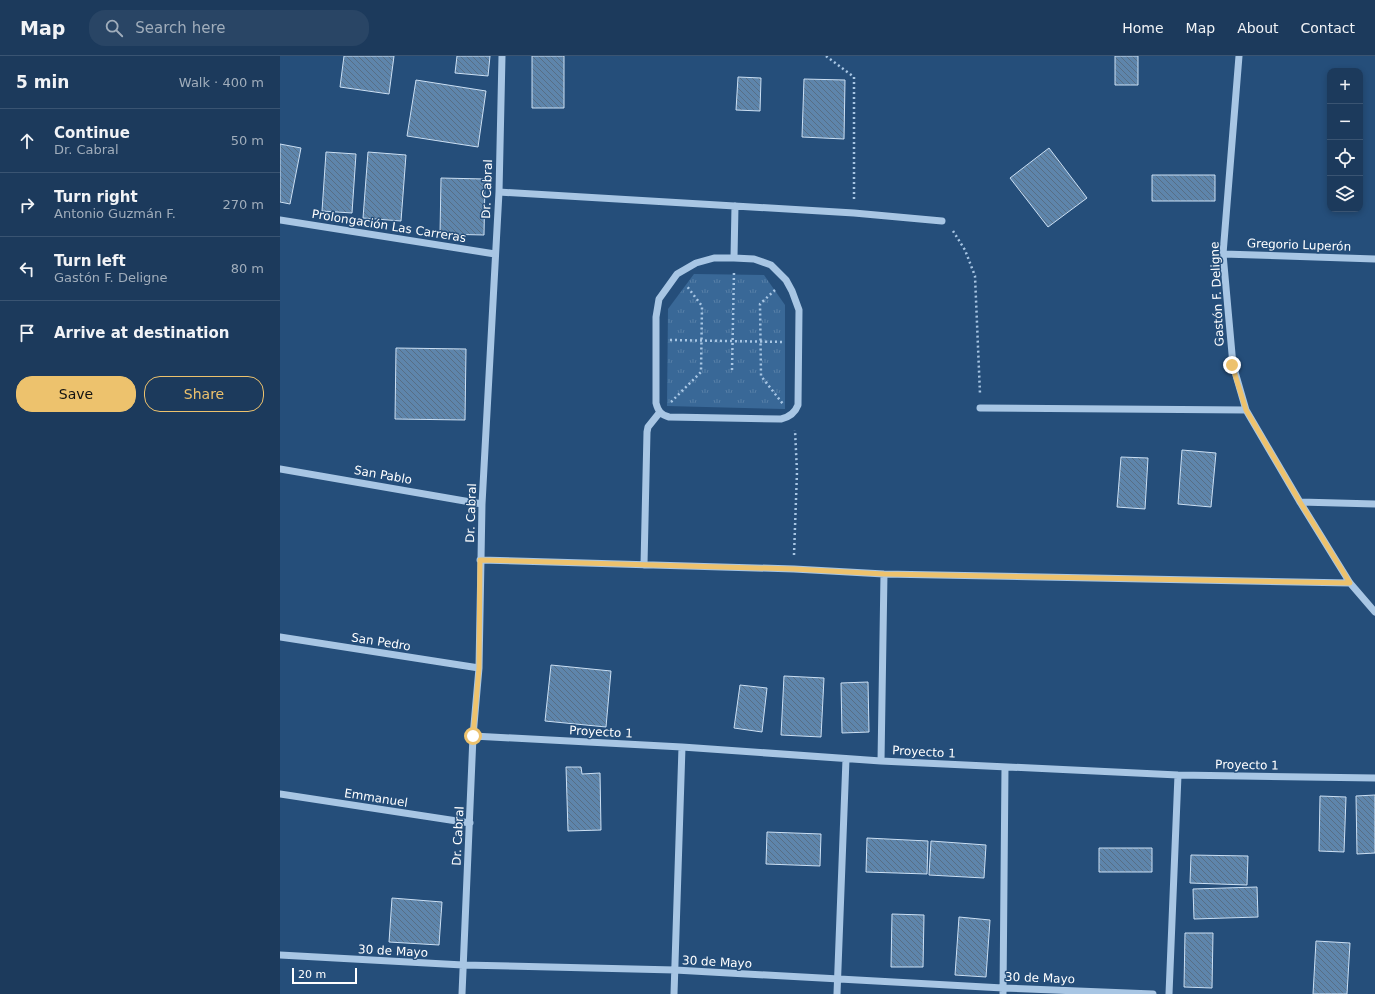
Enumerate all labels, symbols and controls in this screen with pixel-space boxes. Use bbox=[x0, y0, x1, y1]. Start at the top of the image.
search box bbox=[89, 10, 369, 46]
text: Map bbox=[20, 17, 65, 39]
icon: search bbox=[103, 17, 125, 39]
text: Search here bbox=[135, 19, 225, 37]
text: Home bbox=[1122, 20, 1164, 36]
text: Map bbox=[1186, 20, 1215, 36]
text: About bbox=[1237, 20, 1279, 36]
text: Contact bbox=[1301, 20, 1355, 36]
map controls bbox=[1327, 68, 1363, 212]
button: + bbox=[1327, 68, 1363, 104]
text: 5 min bbox=[16, 72, 69, 92]
text: Walk · 400 m bbox=[179, 75, 264, 90]
button: − bbox=[1327, 104, 1363, 140]
text: Continue bbox=[54, 124, 130, 142]
icon: ahead bbox=[16, 130, 38, 152]
text: 50 m bbox=[231, 133, 264, 148]
button: locate bbox=[1327, 140, 1363, 176]
text: Dr. Cabral bbox=[54, 142, 119, 157]
street label: Dr. Cabral bbox=[479, 159, 495, 219]
button: layers bbox=[1327, 176, 1363, 212]
text: Turn right bbox=[54, 188, 138, 206]
icon: right bbox=[16, 194, 38, 216]
text: 270 m bbox=[222, 197, 264, 212]
text: Antonio Guzmán F. bbox=[54, 206, 176, 221]
street label: Prolongación Las Carreras bbox=[311, 207, 467, 245]
street label: Gregorio Luperón bbox=[1247, 236, 1351, 254]
street label: Gastón F. Deligne bbox=[1207, 241, 1227, 347]
text: Turn left bbox=[54, 252, 126, 270]
icon: left bbox=[16, 258, 38, 280]
text: 80 m bbox=[231, 261, 264, 276]
text: Gastón F. Deligne bbox=[54, 270, 168, 285]
icon: arrive bbox=[16, 322, 38, 344]
text: Arrive at destination bbox=[54, 324, 229, 342]
route end bbox=[1223, 356, 1241, 374]
button: Save bbox=[16, 376, 136, 412]
button: Share bbox=[144, 376, 264, 412]
street label: San Pablo bbox=[353, 463, 413, 487]
street label: Dr. Cabral bbox=[463, 483, 479, 543]
street label: San Pedro bbox=[350, 630, 412, 654]
street label: Proyecto 1 bbox=[569, 723, 633, 741]
route start bbox=[464, 727, 482, 745]
street label: Proyecto 1 bbox=[892, 743, 956, 761]
street label: Proyecto 1 bbox=[1215, 757, 1279, 773]
street label: Emmanuel bbox=[343, 786, 409, 810]
street label: Dr. Cabral bbox=[449, 806, 467, 866]
street label: 30 de Mayo bbox=[358, 942, 428, 960]
street label: 30 de Mayo bbox=[682, 953, 752, 971]
scale bar bbox=[292, 966, 357, 985]
text: 20 m bbox=[298, 968, 326, 981]
street label: 30 de Mayo bbox=[1005, 970, 1075, 986]

